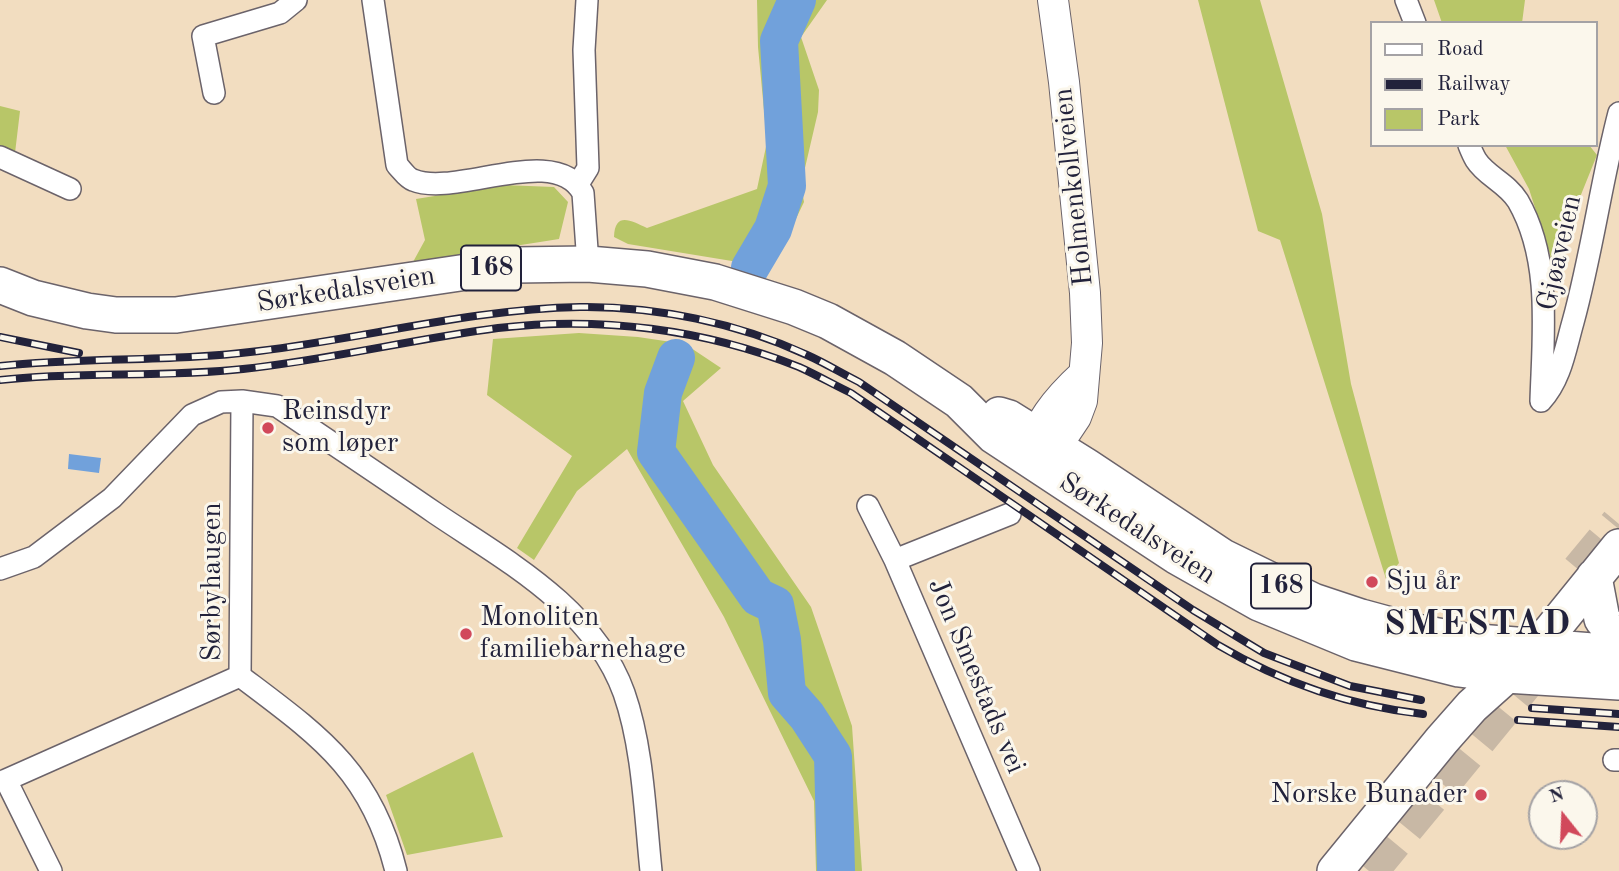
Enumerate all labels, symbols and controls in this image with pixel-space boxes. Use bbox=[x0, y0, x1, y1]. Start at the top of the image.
legend bbox=[1370, 21, 1598, 147]
text: Road bbox=[1437, 39, 1484, 60]
text: Railway bbox=[1437, 74, 1511, 95]
street label: Holmenkollveien bbox=[1047, 86, 1101, 288]
text: Park bbox=[1437, 109, 1480, 130]
street label: Gjøaveien bbox=[1530, 192, 1590, 314]
road number: 168 bbox=[461, 246, 521, 290]
street label: Sørkedalsveien bbox=[254, 259, 438, 321]
place label: Reinsdyr som løper bbox=[282, 395, 398, 461]
marker: Reinsdyr som løper bbox=[260, 420, 276, 436]
street label: Sørkedalsveien bbox=[1052, 466, 1222, 592]
street label: Sørbyhaugen bbox=[196, 502, 230, 662]
road number: 168 bbox=[1251, 564, 1311, 608]
place label: Sju år bbox=[1386, 565, 1460, 599]
street label: Jon Smestads vei bbox=[920, 573, 1032, 779]
marker: Sju år bbox=[1364, 574, 1380, 590]
place label: Monoliten familiebarnehage bbox=[480, 601, 686, 667]
district label: SMESTAD bbox=[1385, 604, 1571, 646]
marker: Monoliten familiebarnehage bbox=[458, 626, 474, 642]
place label: Norske Bunader bbox=[1270, 778, 1467, 812]
north arrow bbox=[1528, 780, 1598, 850]
text: N bbox=[1547, 785, 1567, 808]
marker: Norske Bunader bbox=[1473, 787, 1489, 803]

